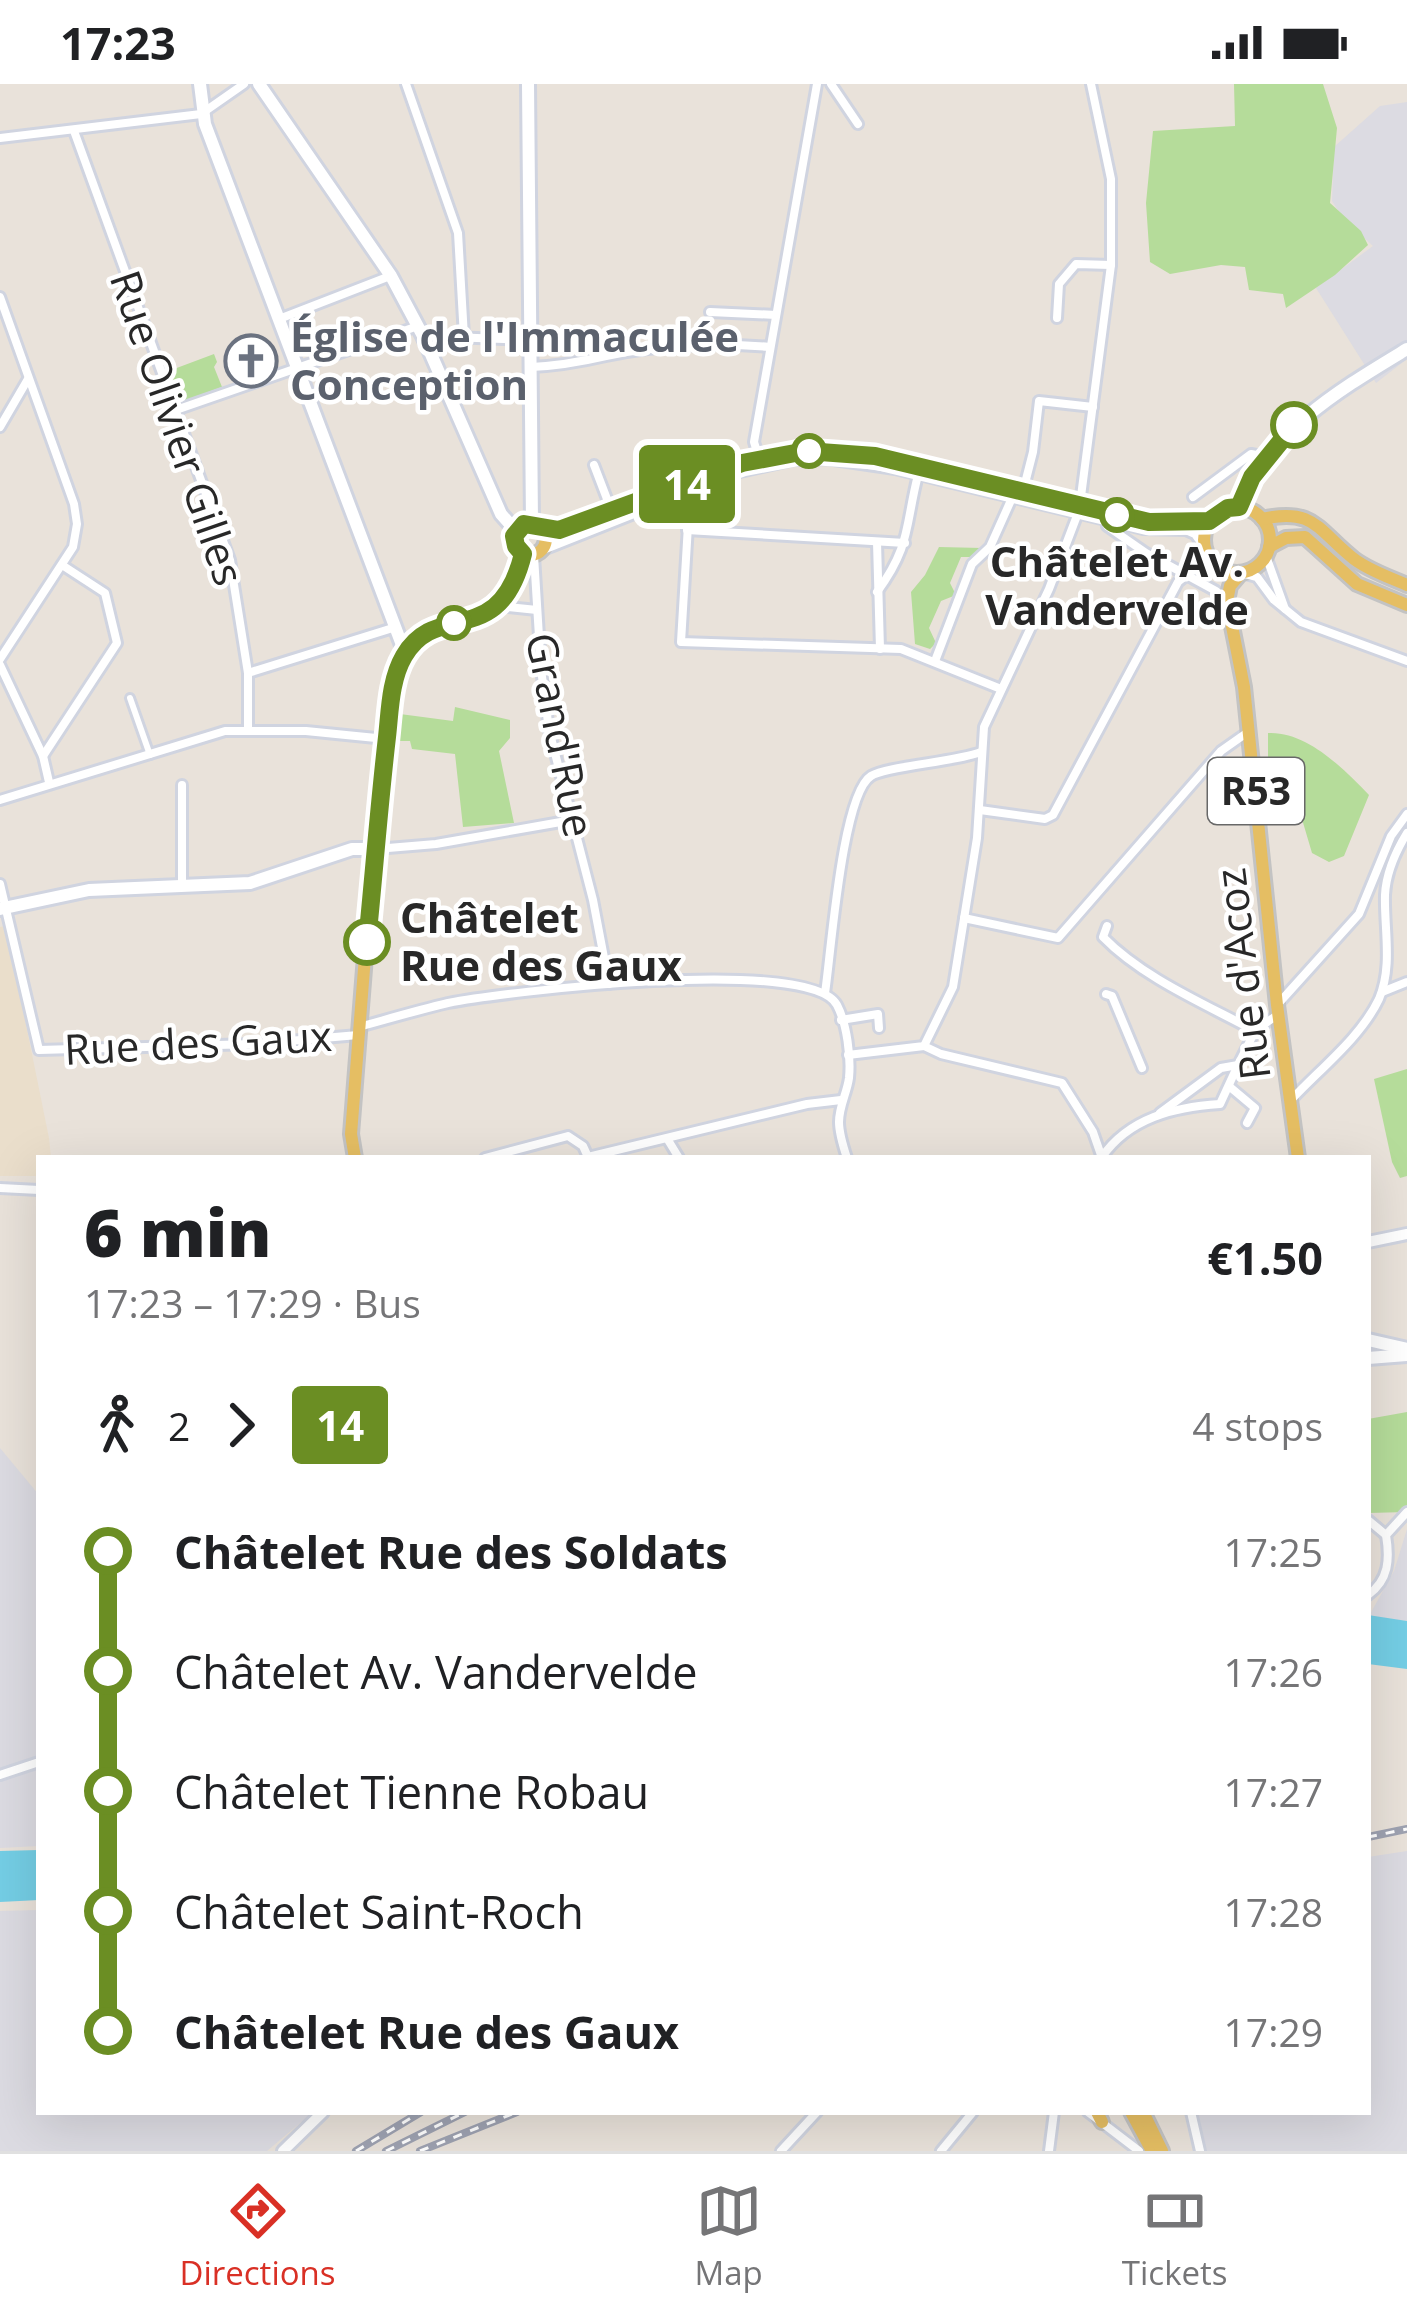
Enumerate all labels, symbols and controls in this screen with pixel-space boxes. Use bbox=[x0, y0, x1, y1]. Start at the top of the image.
text: 17:23 bbox=[60, 12, 176, 73]
street label: Rue Olivier Gilles bbox=[98, 263, 259, 592]
place label: Église de l'Immaculée Conception bbox=[290, 307, 739, 412]
church icon: Église de l'Immaculée Conception bbox=[223, 333, 279, 389]
unlabelled marker bbox=[1272, 403, 1316, 447]
unlabelled marker bbox=[793, 435, 825, 467]
line badge: 14 bbox=[633, 445, 741, 523]
text: 14 bbox=[663, 455, 711, 512]
marker: Châtelet Av. Vandervelde bbox=[1101, 499, 1133, 531]
place label: Châtelet Av. Vandervelde bbox=[985, 532, 1249, 637]
unlabelled marker bbox=[438, 607, 470, 639]
street label: Grand'Rue bbox=[514, 628, 609, 842]
road number: R53 bbox=[1208, 758, 1304, 824]
street label: Rue d'Acoz bbox=[1200, 865, 1283, 1083]
place label: Châtelet Rue des Gaux bbox=[400, 888, 683, 993]
marker: Châtelet Rue des Gaux bbox=[345, 920, 389, 964]
street label: Rue des Gaux bbox=[63, 1006, 333, 1077]
text: 6 min bbox=[84, 1186, 272, 1276]
text: €1.50 bbox=[1207, 1227, 1323, 1288]
text: 17:23 – 17:29 · Bus bbox=[84, 1276, 421, 1329]
icon: walk bbox=[84, 1392, 150, 1458]
icon: forward bbox=[208, 1392, 274, 1458]
text: 14 bbox=[316, 1396, 364, 1453]
text: 2 bbox=[168, 1399, 190, 1452]
text: 4 stops bbox=[1192, 1399, 1323, 1452]
text: Châtelet Rue des Soldats bbox=[174, 1521, 728, 1582]
text: 17:25 bbox=[1224, 1525, 1323, 1578]
text: Châtelet Av. Vandervelde bbox=[174, 1641, 698, 1702]
text: 17:26 bbox=[1224, 1645, 1323, 1698]
text: Châtelet Tienne Robau bbox=[174, 1761, 649, 1822]
text: 17:27 bbox=[1224, 1765, 1323, 1818]
text: Châtelet Saint-Roch bbox=[174, 1881, 584, 1942]
text: 17:28 bbox=[1224, 1885, 1323, 1938]
text: Châtelet Rue des Gaux bbox=[174, 2001, 679, 2062]
text: 17:29 bbox=[1224, 2005, 1323, 2058]
tab: Directions bbox=[180, 2178, 336, 2295]
tab: Map bbox=[695, 2178, 763, 2295]
tab: Tickets bbox=[1122, 2178, 1227, 2295]

